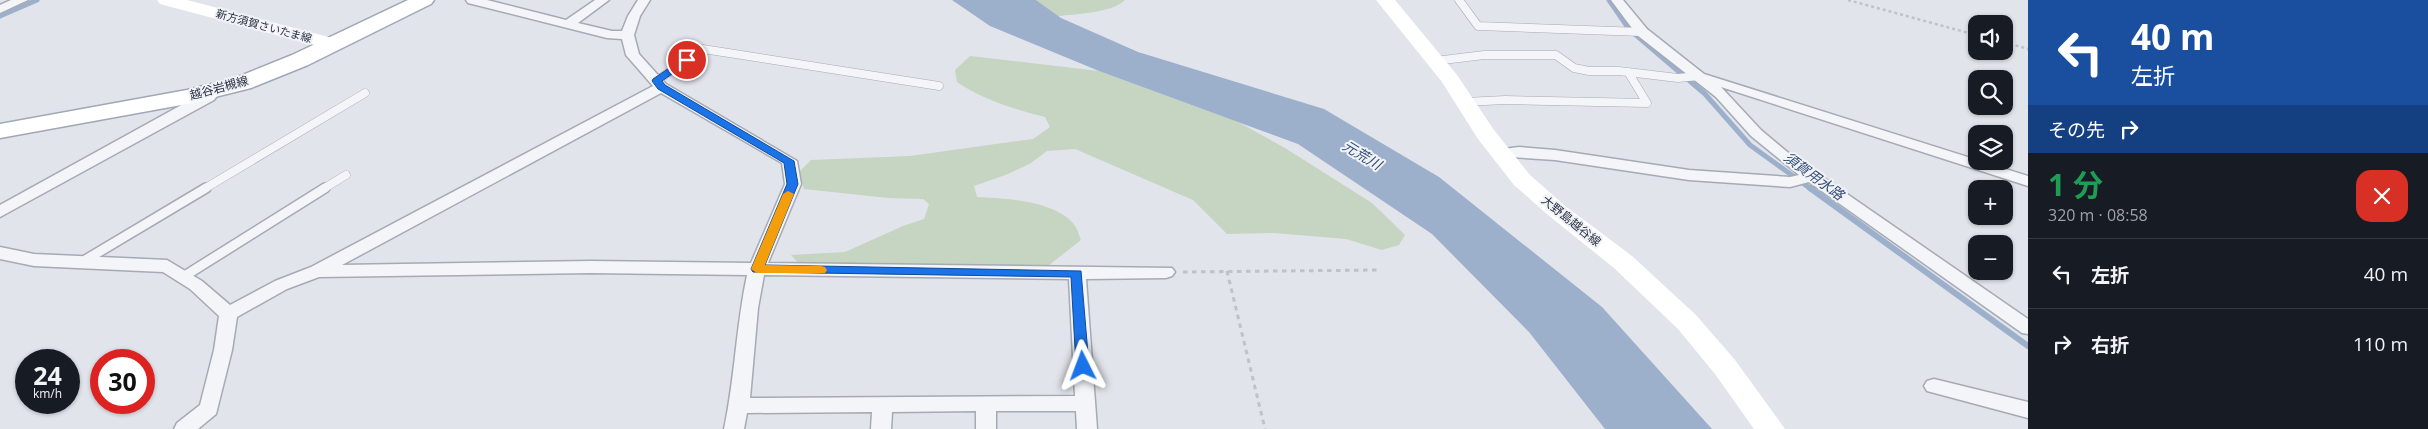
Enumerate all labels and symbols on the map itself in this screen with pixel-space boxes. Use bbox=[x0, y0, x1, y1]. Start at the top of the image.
street label: 新方須賀さいたま線 bbox=[215, 6, 314, 46]
pin bbox=[666, 39, 708, 81]
street label: 越谷岩槻線 bbox=[188, 72, 250, 103]
water label: 元荒川 bbox=[1339, 136, 1387, 175]
water label: 須賀用水路 bbox=[1780, 147, 1849, 204]
street label: 大野島越谷線 bbox=[1538, 191, 1605, 250]
position arrow bbox=[1056, 339, 1108, 391]
speed limit sign: 30 bbox=[90, 349, 155, 414]

